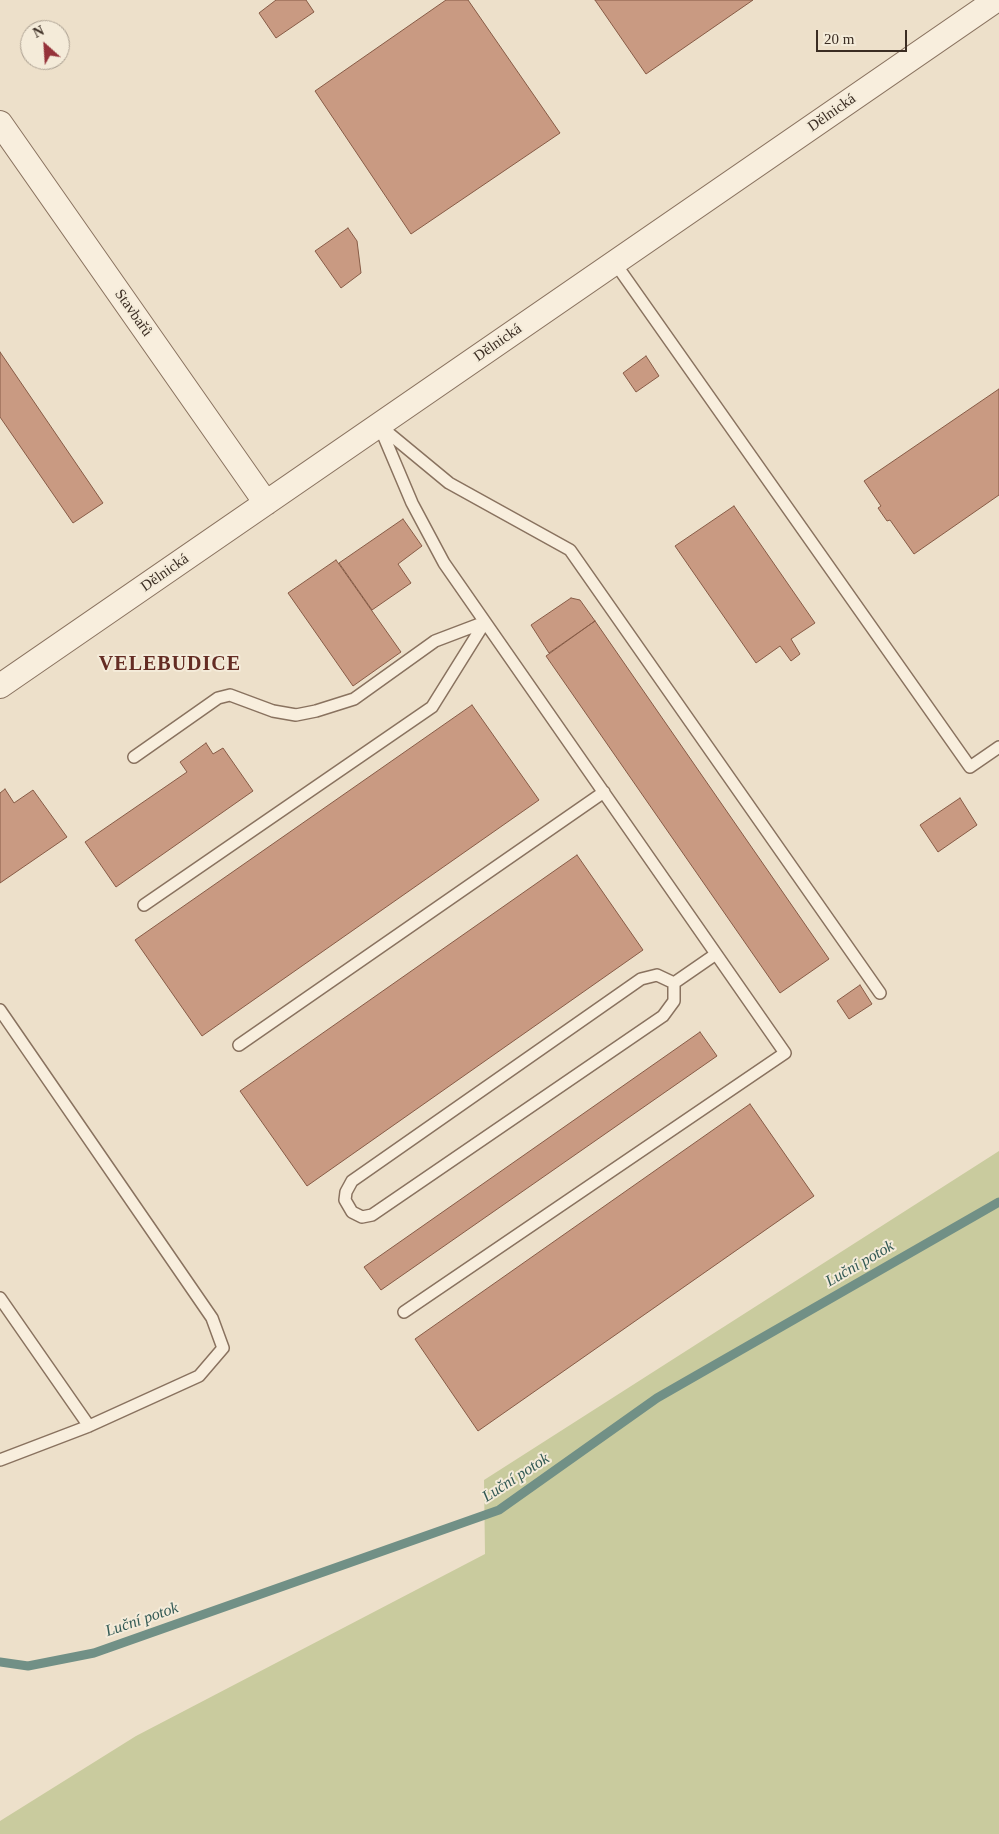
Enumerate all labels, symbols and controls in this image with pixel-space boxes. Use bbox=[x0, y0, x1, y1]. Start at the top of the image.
north arrow bbox=[20, 20, 70, 70]
scale bar bbox=[819, 20, 910, 52]
text: N bbox=[31, 23, 46, 41]
text: 20 m bbox=[824, 31, 854, 47]
street label: Dělnická bbox=[805, 90, 859, 136]
street label: Stavbařů bbox=[110, 286, 156, 340]
street label: Dělnická bbox=[471, 320, 525, 366]
street label: Dělnická bbox=[138, 550, 192, 596]
district label: VELEBUDICE bbox=[98, 653, 242, 677]
water label: Luční potok bbox=[822, 1237, 898, 1291]
water label: Luční potok bbox=[479, 1449, 553, 1507]
water label: Luční potok bbox=[103, 1599, 181, 1641]

